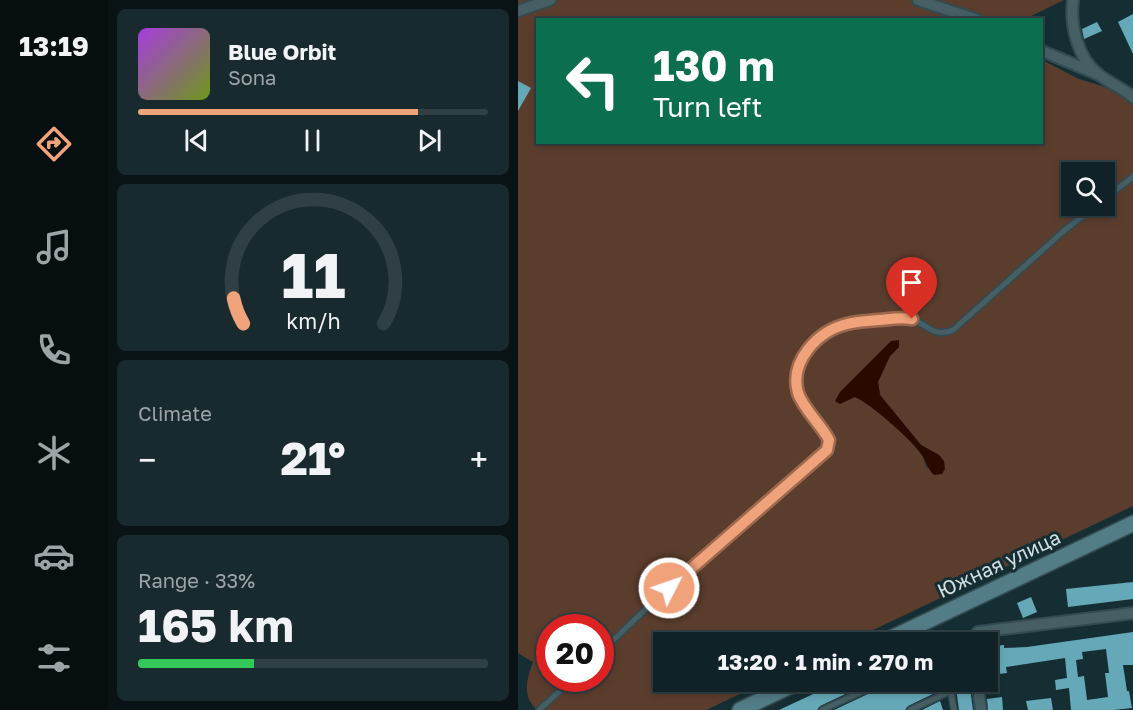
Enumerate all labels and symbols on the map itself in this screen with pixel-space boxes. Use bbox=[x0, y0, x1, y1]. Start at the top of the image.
pin bbox=[886, 257, 937, 319]
street label: Южная улица bbox=[933, 524, 1064, 602]
position arrow bbox=[637, 556, 701, 620]
speed limit sign: 20 bbox=[536, 614, 614, 692]

